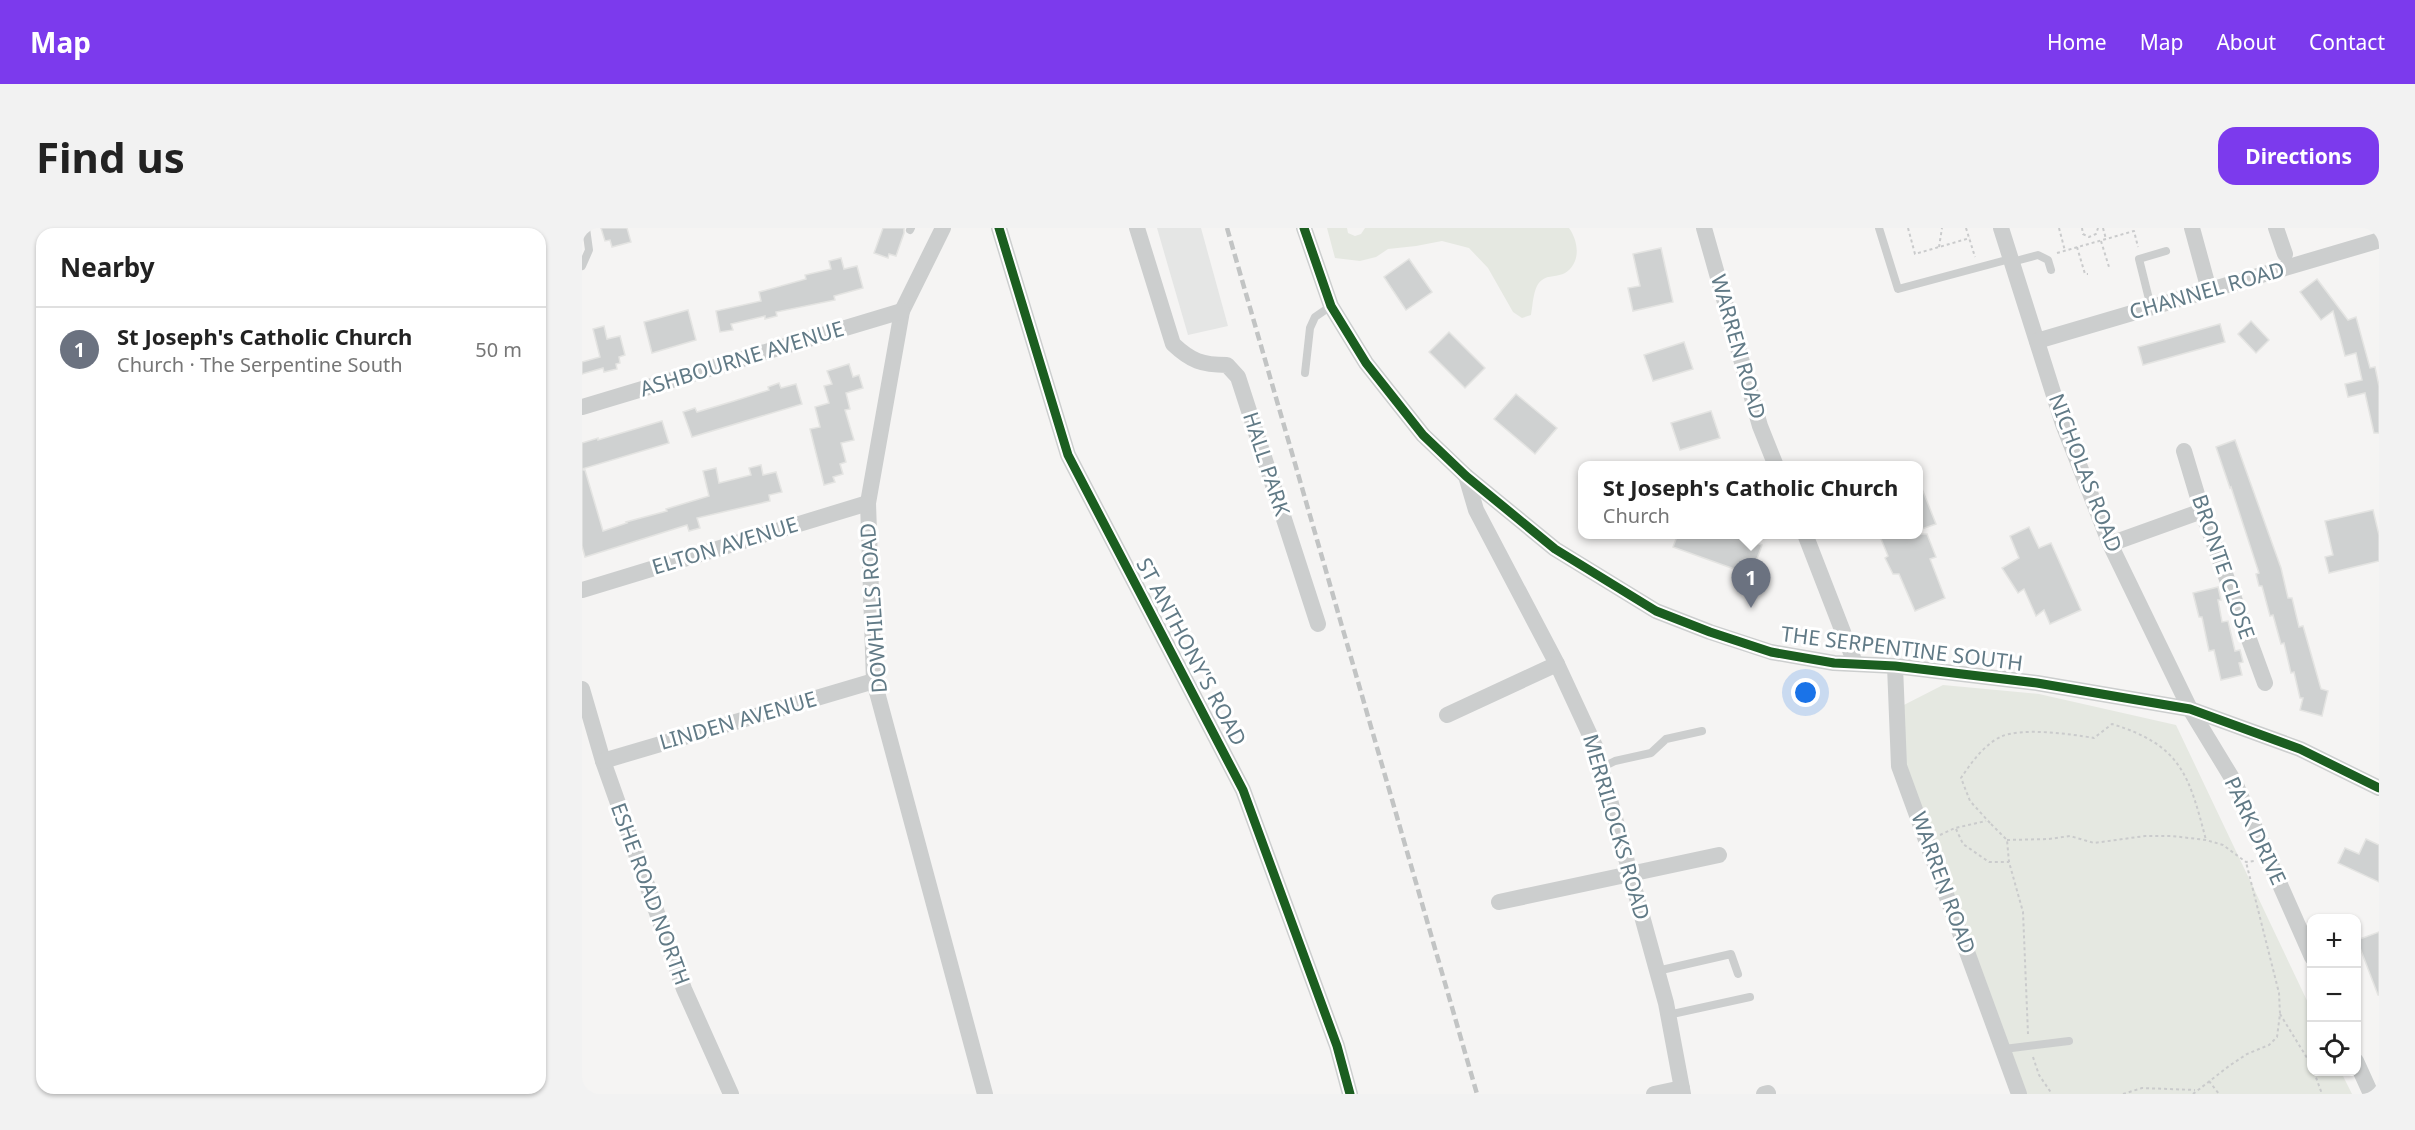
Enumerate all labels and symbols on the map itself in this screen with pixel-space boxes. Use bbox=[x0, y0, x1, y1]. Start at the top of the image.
street label: CHANNEL ROAD bbox=[2126, 255, 2288, 326]
street label: WARREN ROAD bbox=[1705, 271, 1773, 422]
street label: ASHBOURNE AVENUE bbox=[636, 314, 847, 402]
street label: NICHOLAS ROAD bbox=[2043, 389, 2129, 556]
street label: HALL PARK bbox=[1237, 408, 1297, 519]
street label: BRONTE CLOSE bbox=[2186, 491, 2262, 643]
street label: ELTON AVENUE bbox=[648, 510, 801, 581]
street label: DOWHILLS ROAD bbox=[853, 522, 893, 694]
street label: ST ANTHONY'S ROAD bbox=[1130, 553, 1253, 750]
pin: 1 bbox=[1732, 558, 1770, 608]
street label: THE SERPENTINE SOUTH bbox=[1780, 619, 2025, 677]
your location bbox=[1791, 678, 1820, 707]
street label: LINDEN AVENUE bbox=[656, 684, 820, 756]
street label: MERRILOCKS ROAD bbox=[1577, 731, 1657, 923]
street label: PARK DRIVE bbox=[2219, 772, 2293, 889]
street label: ESHE ROAD NORTH bbox=[605, 799, 697, 989]
street label: WARREN ROAD bbox=[1905, 808, 1983, 958]

